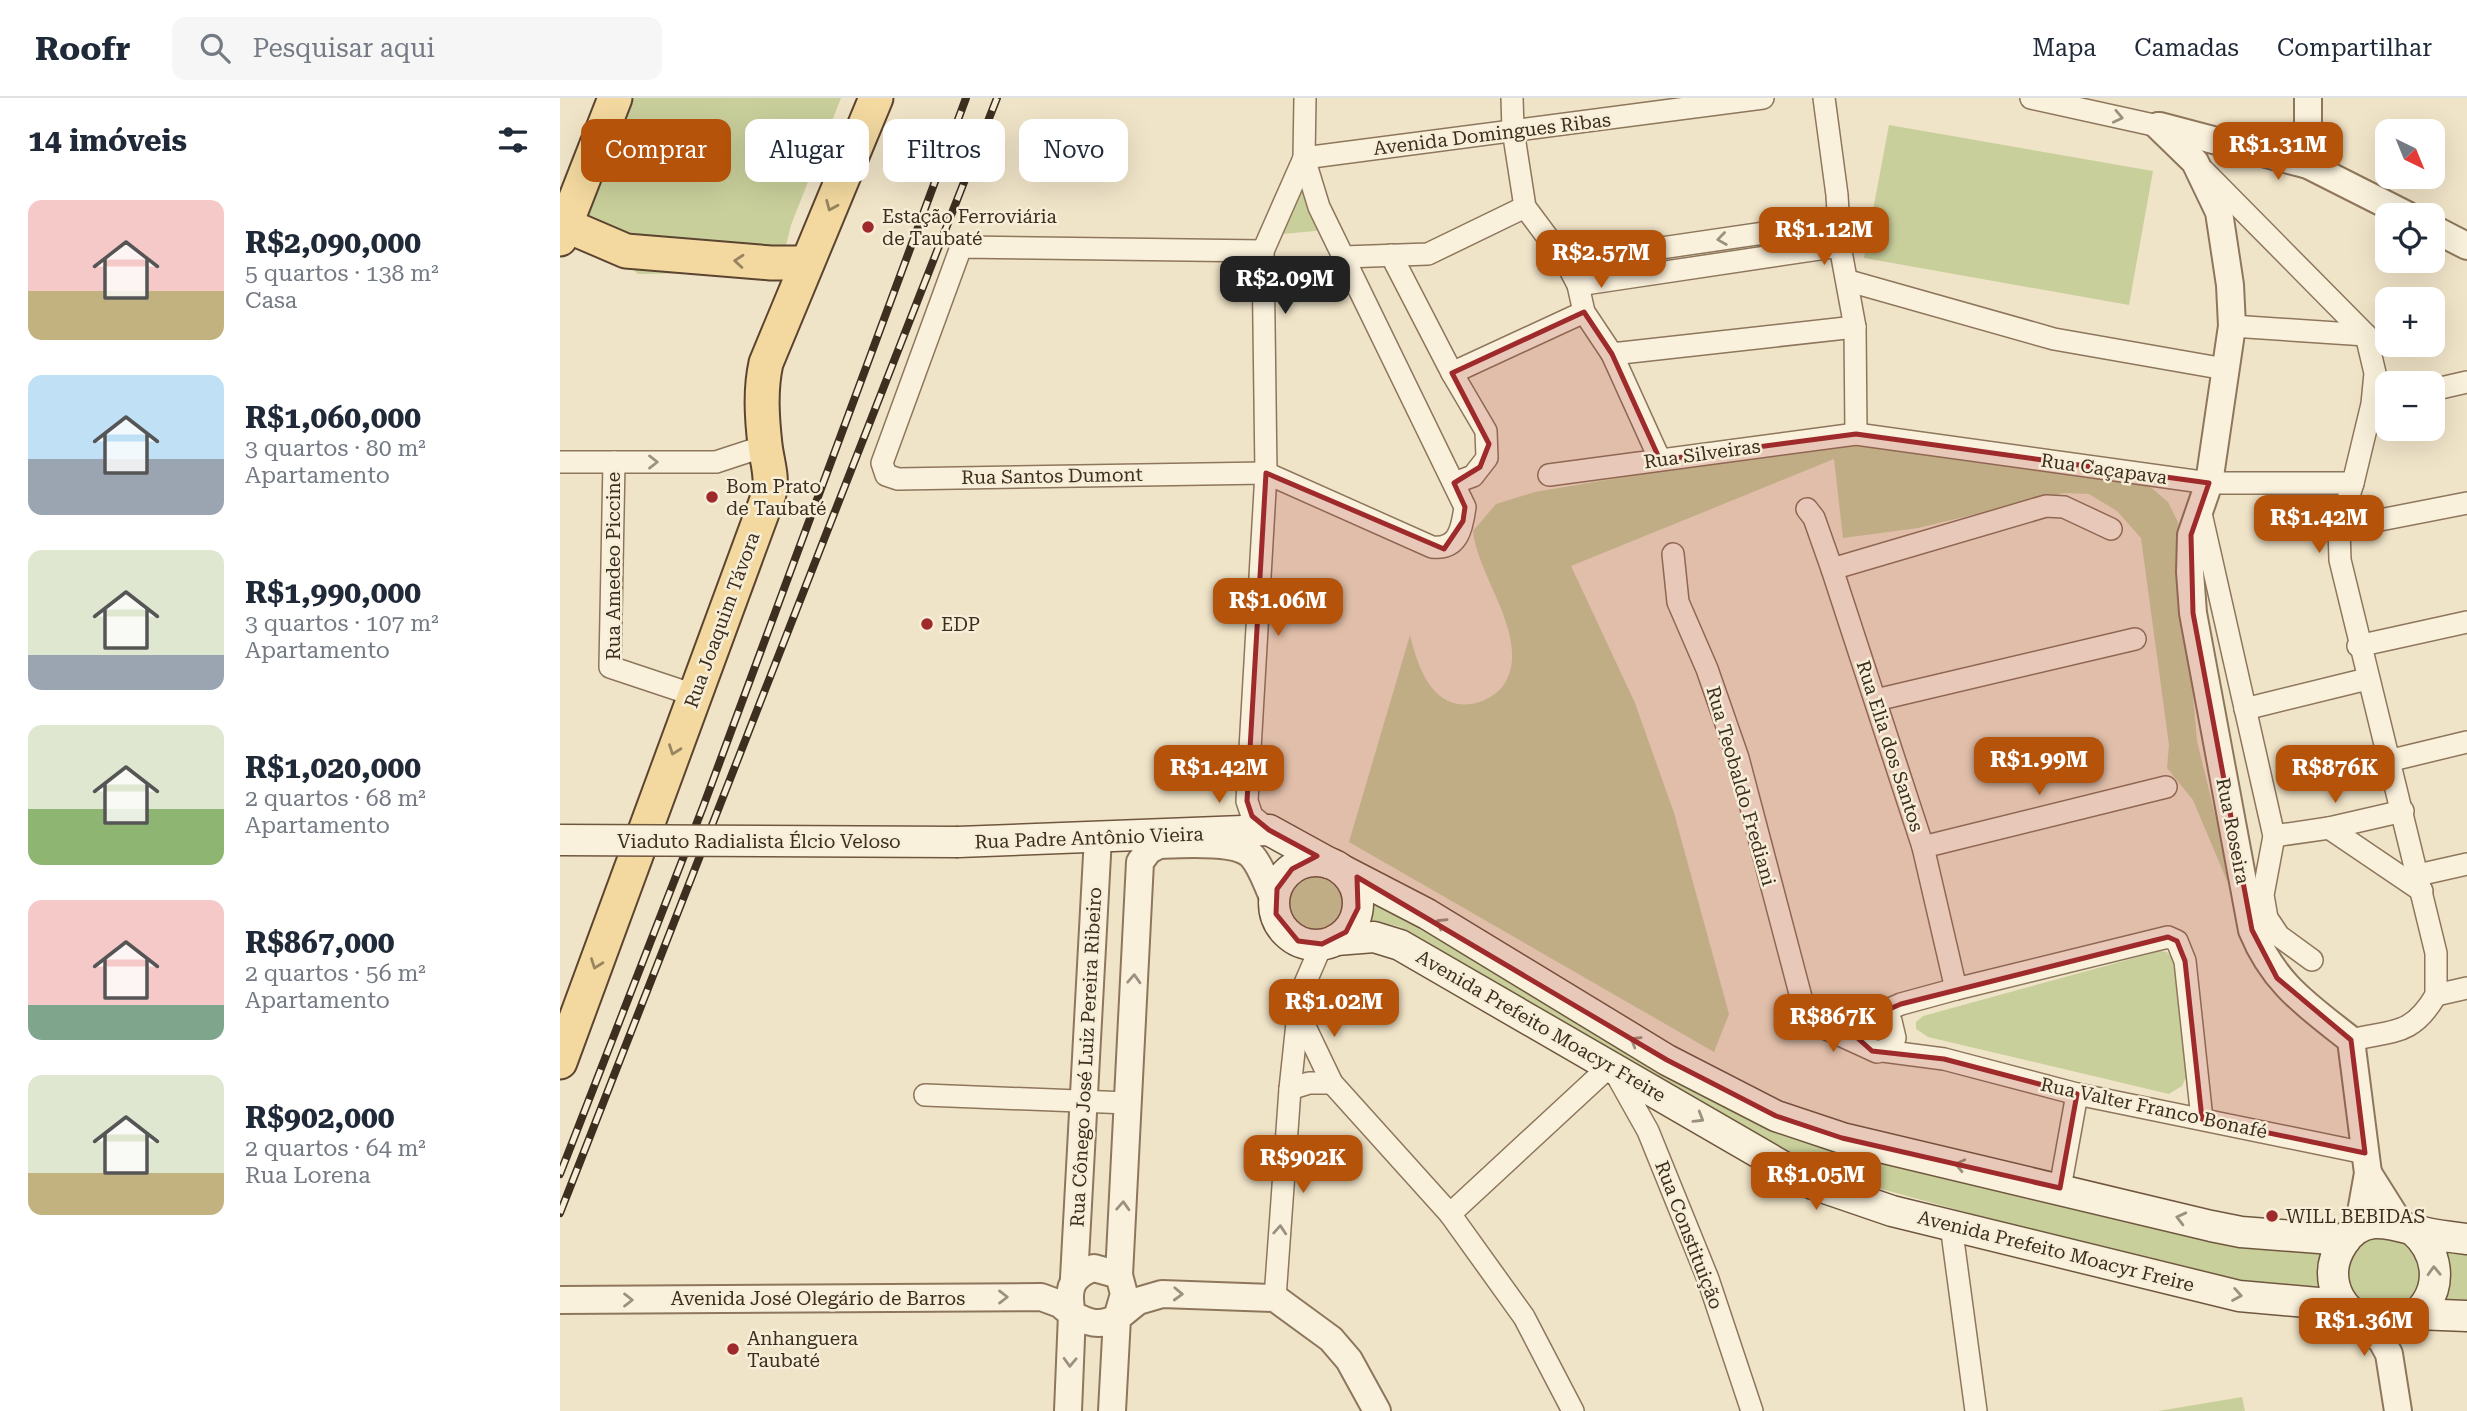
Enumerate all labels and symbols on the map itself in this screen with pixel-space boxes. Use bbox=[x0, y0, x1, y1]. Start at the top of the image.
street label: Avenida Domingues Ribas bbox=[1372, 108, 1612, 160]
one-way arrow bbox=[2112, 109, 2124, 124]
north arrow bbox=[2375, 119, 2445, 189]
pin: R$1.31M bbox=[2213, 122, 2343, 182]
one-way arrow bbox=[825, 199, 839, 212]
place label: Estação Ferroviária de Taubaté bbox=[882, 205, 1058, 250]
pin: R$1.12M bbox=[1759, 208, 1889, 267]
marker: Estação Ferroviária de Taubaté bbox=[860, 219, 876, 235]
pin: R$2.57M bbox=[1536, 230, 1666, 290]
one-way arrow bbox=[1716, 231, 1728, 246]
one-way arrow bbox=[733, 254, 744, 269]
pin: R$2.09M bbox=[1220, 256, 1350, 316]
street label: Rua Silveiras bbox=[1642, 434, 1762, 474]
street label: Rua Caçapava bbox=[2039, 449, 2169, 489]
one-way arrow bbox=[648, 454, 658, 470]
street label: Rua Santos Dumont bbox=[961, 463, 1143, 489]
street label: Rua Amedeo Piccine bbox=[602, 472, 625, 660]
place label: Bom Prato de Taubaté bbox=[726, 475, 826, 520]
marker: Bom Prato de Taubaté bbox=[704, 489, 720, 505]
pin: R$1.42M bbox=[2254, 496, 2384, 555]
street label: Rua Joaquim Távora bbox=[679, 528, 765, 711]
pin: R$1.06M bbox=[1213, 578, 1343, 638]
place label: EDP bbox=[941, 613, 980, 636]
marker: EDP bbox=[919, 616, 935, 632]
street label: Rua Elia dos Santos bbox=[1851, 657, 1929, 835]
street label: Rua Teobaldo Frediani bbox=[1701, 684, 1781, 888]
pin: R$1.99M bbox=[1974, 738, 2104, 797]
one-way arrow bbox=[668, 744, 682, 756]
pin: R$1.42M bbox=[1154, 746, 1284, 805]
pin: R$876K bbox=[2278, 746, 2392, 805]
street label: Rua Roseira bbox=[2211, 776, 2255, 887]
street label: Rua Padre Antônio Vieira bbox=[974, 822, 1205, 853]
street label: Viaduto Radialista Élcio Veloso bbox=[617, 830, 901, 853]
street label: Rua Cônego José Luiz Pereira Ribeiro bbox=[1066, 886, 1106, 1228]
one-way arrow bbox=[1435, 918, 1448, 931]
street label: Avenida Prefeito Moacyr Freire bbox=[1412, 945, 1670, 1107]
one-way arrow bbox=[590, 957, 604, 969]
one-way arrow bbox=[1126, 974, 1141, 985]
pin: R$1.02M bbox=[1269, 979, 1399, 1039]
pin: R$867K bbox=[1776, 995, 1890, 1054]
one-way arrow bbox=[1630, 1036, 1643, 1049]
street label: Rua Valter Franco Bonafé bbox=[2039, 1073, 2269, 1143]
one-way arrow bbox=[1692, 1109, 1705, 1122]
pin: R$902K bbox=[1246, 1136, 1360, 1195]
pin: R$1.05M bbox=[1751, 1152, 1881, 1212]
street label: Rua Constituição bbox=[1650, 1158, 1728, 1312]
one-way arrow bbox=[1954, 1158, 1966, 1173]
one-way arrow bbox=[1115, 1201, 1130, 1212]
street label: Avenida Prefeito Moacyr Freire bbox=[1915, 1205, 2197, 1297]
place label: WILL BEBIDAS bbox=[2286, 1205, 2425, 1228]
marker: WILL BEBIDAS bbox=[2264, 1208, 2280, 1224]
one-way arrow bbox=[2175, 1212, 2187, 1226]
one-way arrow bbox=[1272, 1224, 1287, 1235]
one-way arrow bbox=[2427, 1265, 2442, 1276]
street label: Avenida José Olegário de Barros bbox=[671, 1287, 965, 1310]
one-way arrow bbox=[1173, 1287, 1184, 1302]
one-way arrow bbox=[2231, 1287, 2243, 1302]
one-way arrow bbox=[998, 1289, 1008, 1305]
one-way arrow bbox=[623, 1292, 634, 1308]
pin: R$1.36M bbox=[2299, 1298, 2429, 1358]
place label: Anhanguera Taubaté bbox=[747, 1327, 859, 1372]
marker: Anhanguera Taubaté bbox=[725, 1341, 741, 1357]
one-way arrow bbox=[1063, 1357, 1078, 1368]

